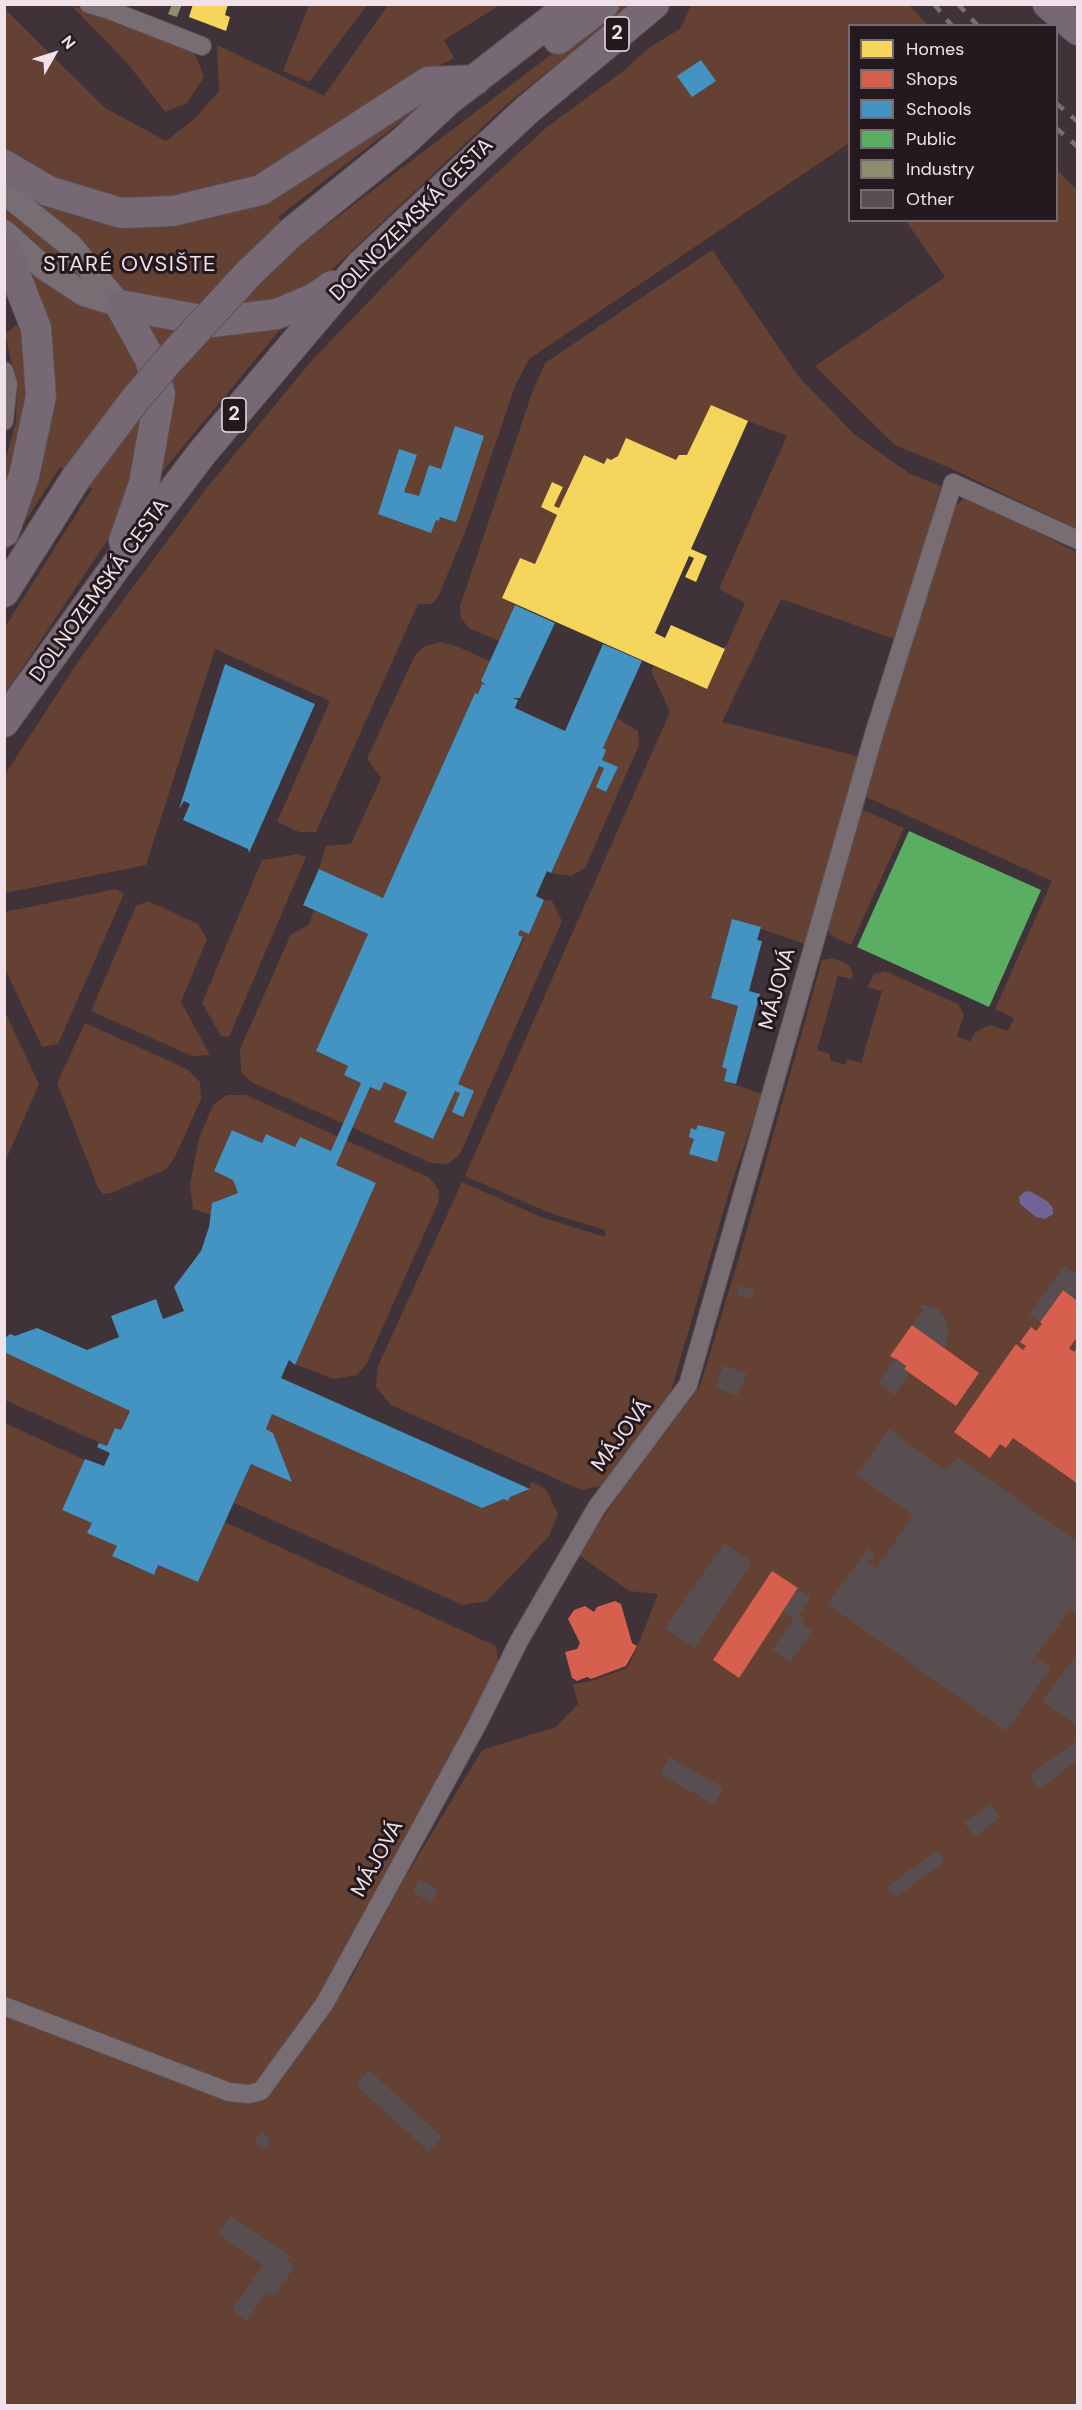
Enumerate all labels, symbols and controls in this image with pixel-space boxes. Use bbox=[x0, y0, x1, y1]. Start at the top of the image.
road number: 2 bbox=[605, 17, 629, 51]
north arrow bbox=[24, 24, 84, 84]
legend bbox=[848, 24, 1058, 222]
text: N bbox=[57, 31, 80, 53]
text: Homes bbox=[906, 37, 964, 61]
text: Shops bbox=[906, 67, 958, 91]
text: Schools bbox=[906, 97, 971, 121]
text: Public bbox=[906, 127, 957, 151]
street label: DOLNOZEMSKÁ CESTA bbox=[325, 133, 499, 307]
text: Industry bbox=[906, 157, 975, 181]
text: Other bbox=[906, 187, 954, 211]
district label: STARÉ OVSIŠTE bbox=[43, 252, 217, 278]
road number: 2 bbox=[222, 398, 246, 432]
street label: DOLNOZEMSKÁ CESTA bbox=[25, 495, 175, 687]
street label: MÁJOVÁ bbox=[754, 945, 802, 1033]
street label: MÁJOVÁ bbox=[587, 1395, 657, 1477]
street label: MÁJOVÁ bbox=[347, 1816, 409, 1902]

